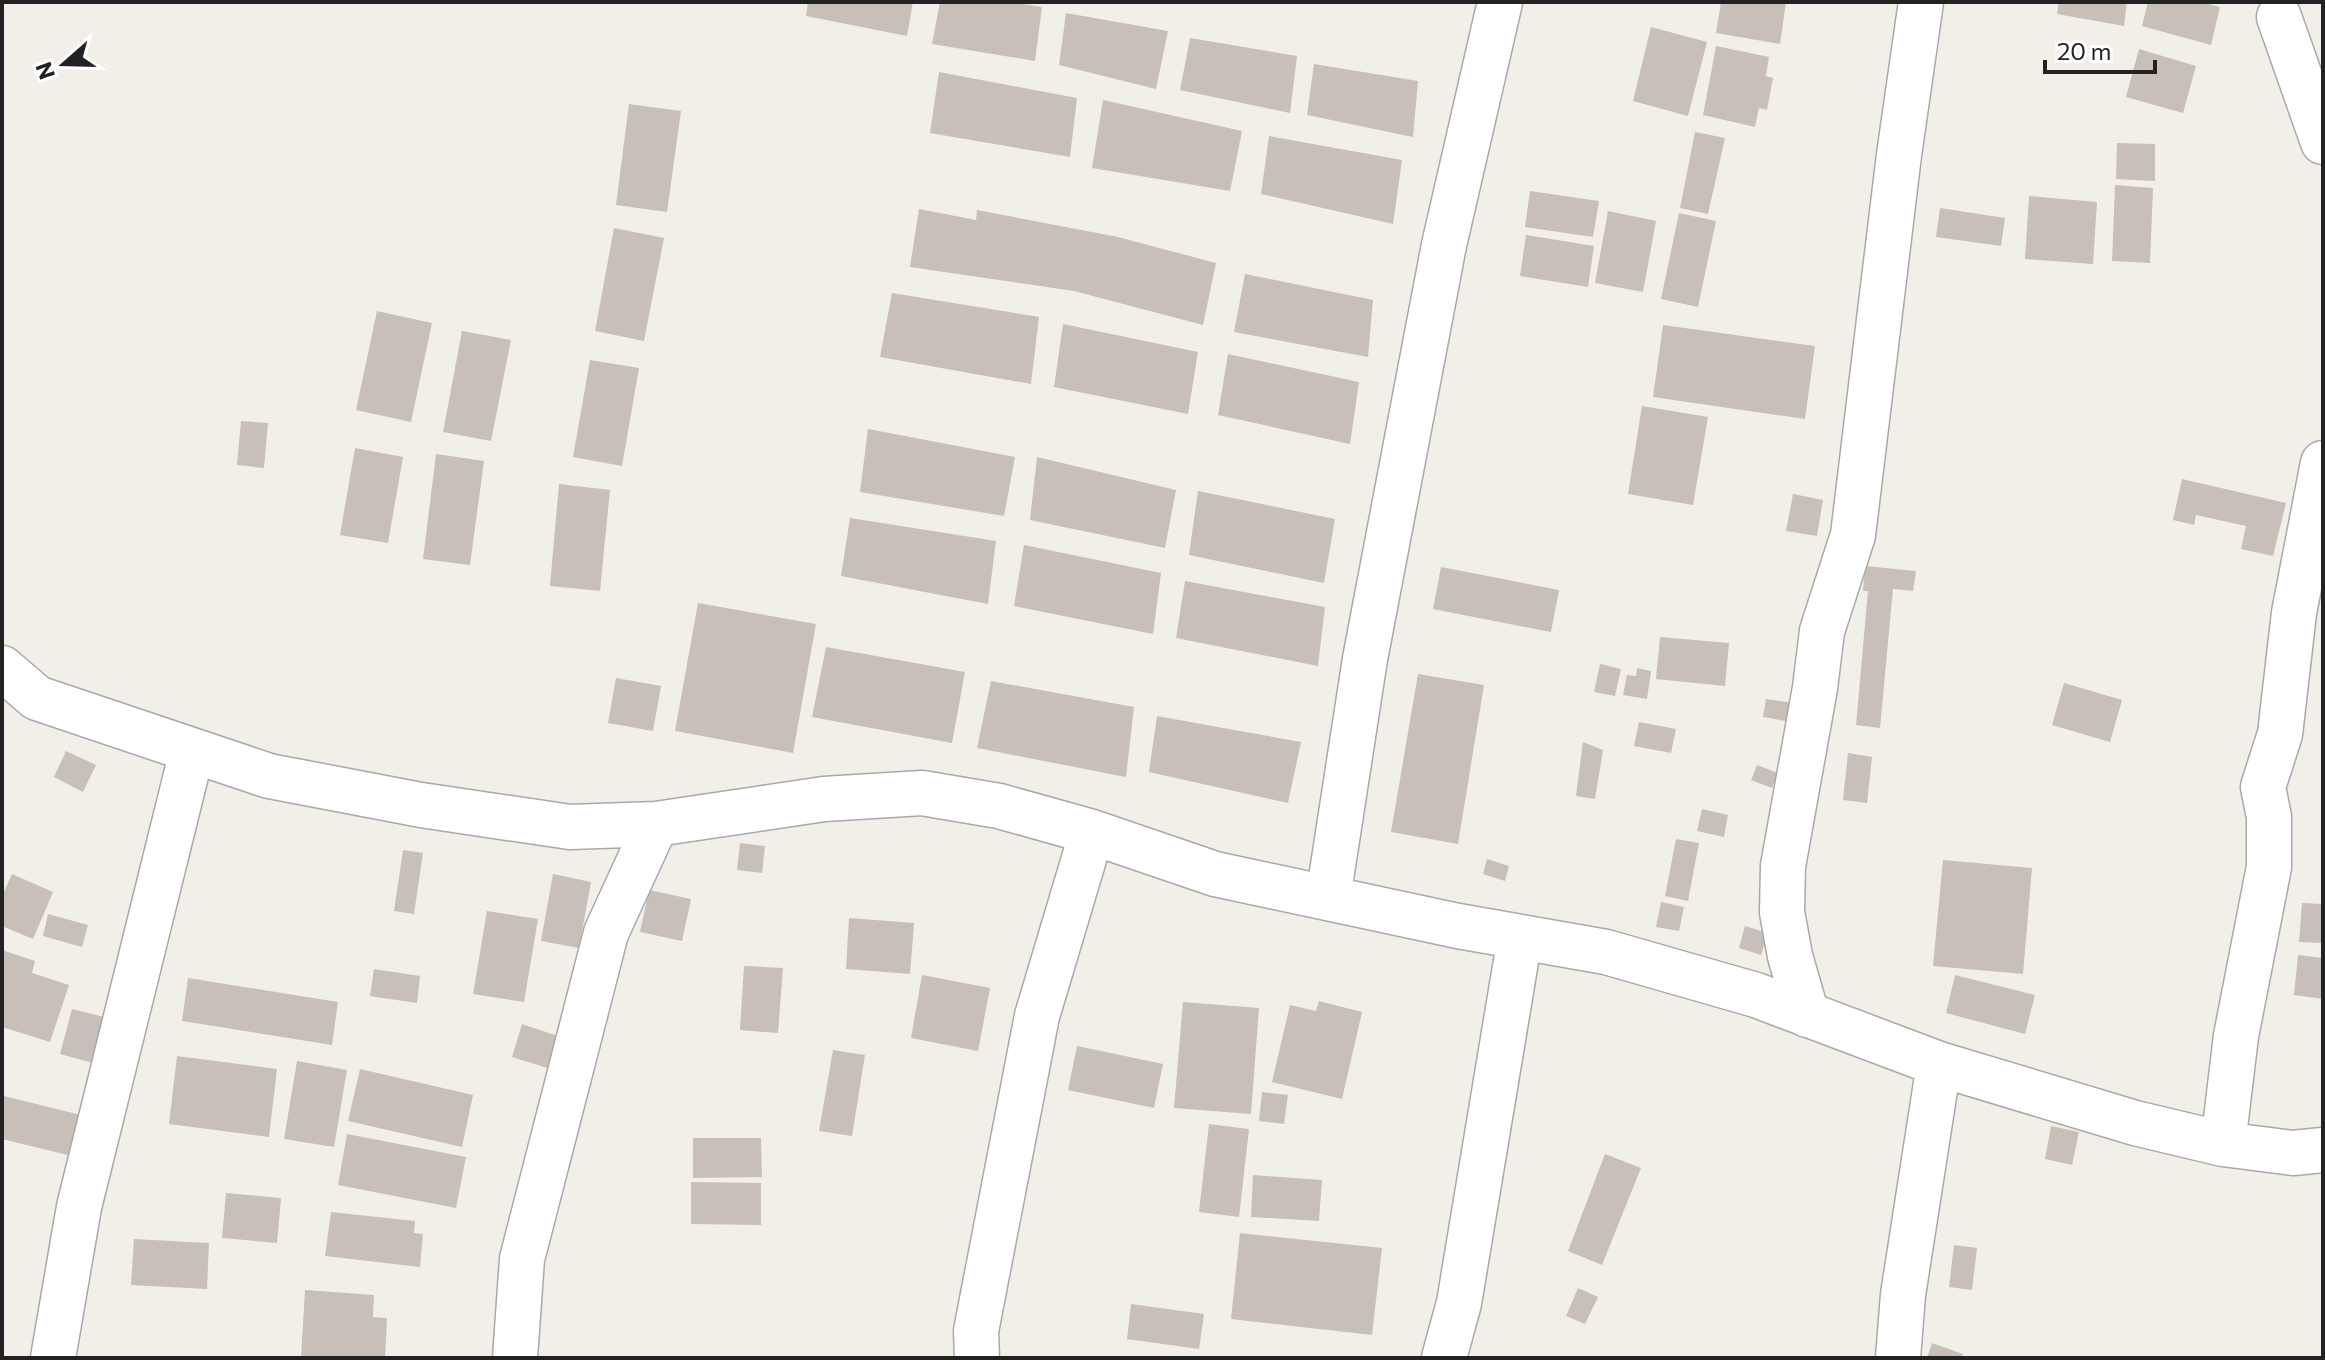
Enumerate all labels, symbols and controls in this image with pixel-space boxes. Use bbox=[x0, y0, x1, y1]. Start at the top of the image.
north arrow bbox=[24, 24, 104, 104]
scale bar bbox=[2045, 24, 2155, 74]
text: 20 m bbox=[2057, 36, 2111, 65]
text: N bbox=[29, 59, 60, 83]

